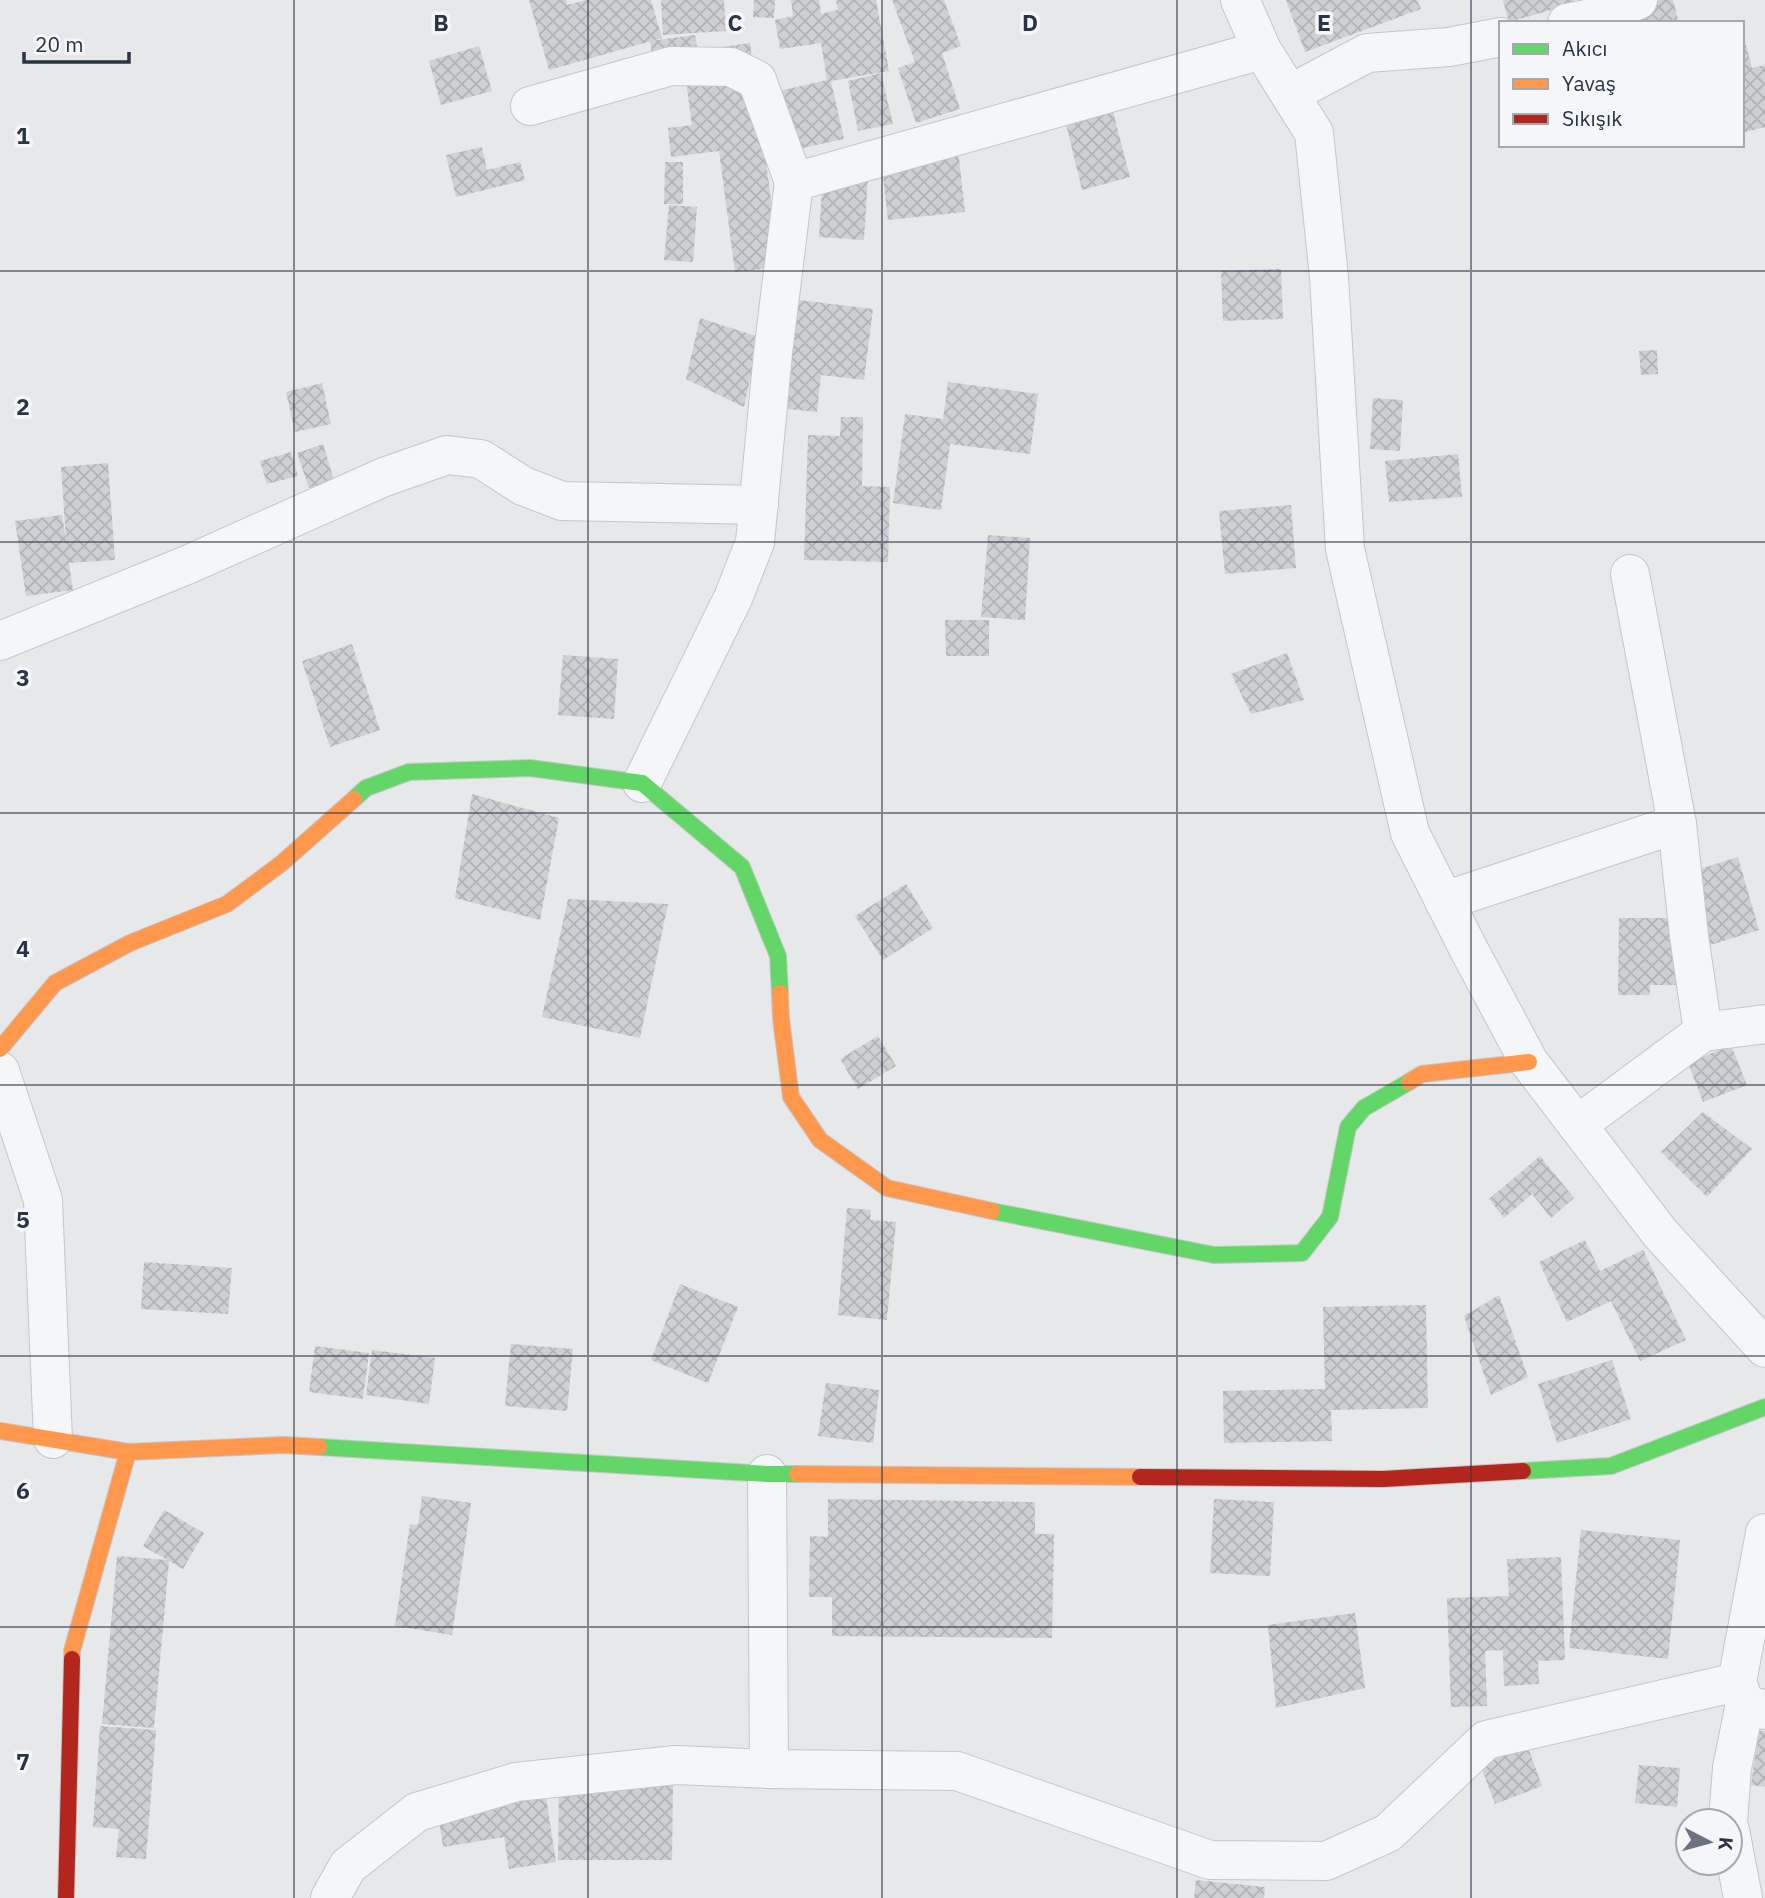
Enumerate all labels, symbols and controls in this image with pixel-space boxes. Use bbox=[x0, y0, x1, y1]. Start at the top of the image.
text: B bbox=[433, 7, 449, 37]
text: C bbox=[728, 7, 743, 37]
text: D bbox=[1022, 7, 1038, 37]
text: E bbox=[1317, 7, 1331, 37]
scale bar bbox=[24, 21, 130, 65]
legend bbox=[1499, 21, 1744, 147]
text: 20 m bbox=[35, 30, 84, 58]
text: Akıcı bbox=[1562, 34, 1608, 62]
text: Yavaş bbox=[1562, 69, 1616, 97]
text: Sıkışık bbox=[1562, 104, 1622, 132]
text: 1 bbox=[16, 120, 30, 150]
text: 2 bbox=[16, 391, 30, 421]
text: 3 bbox=[16, 662, 30, 692]
text: 4 bbox=[16, 933, 30, 963]
text: 5 bbox=[16, 1204, 30, 1234]
text: 6 bbox=[16, 1475, 30, 1505]
text: 7 bbox=[16, 1746, 30, 1776]
north arrow bbox=[1674, 1807, 1744, 1877]
text: K bbox=[1713, 1836, 1739, 1852]

